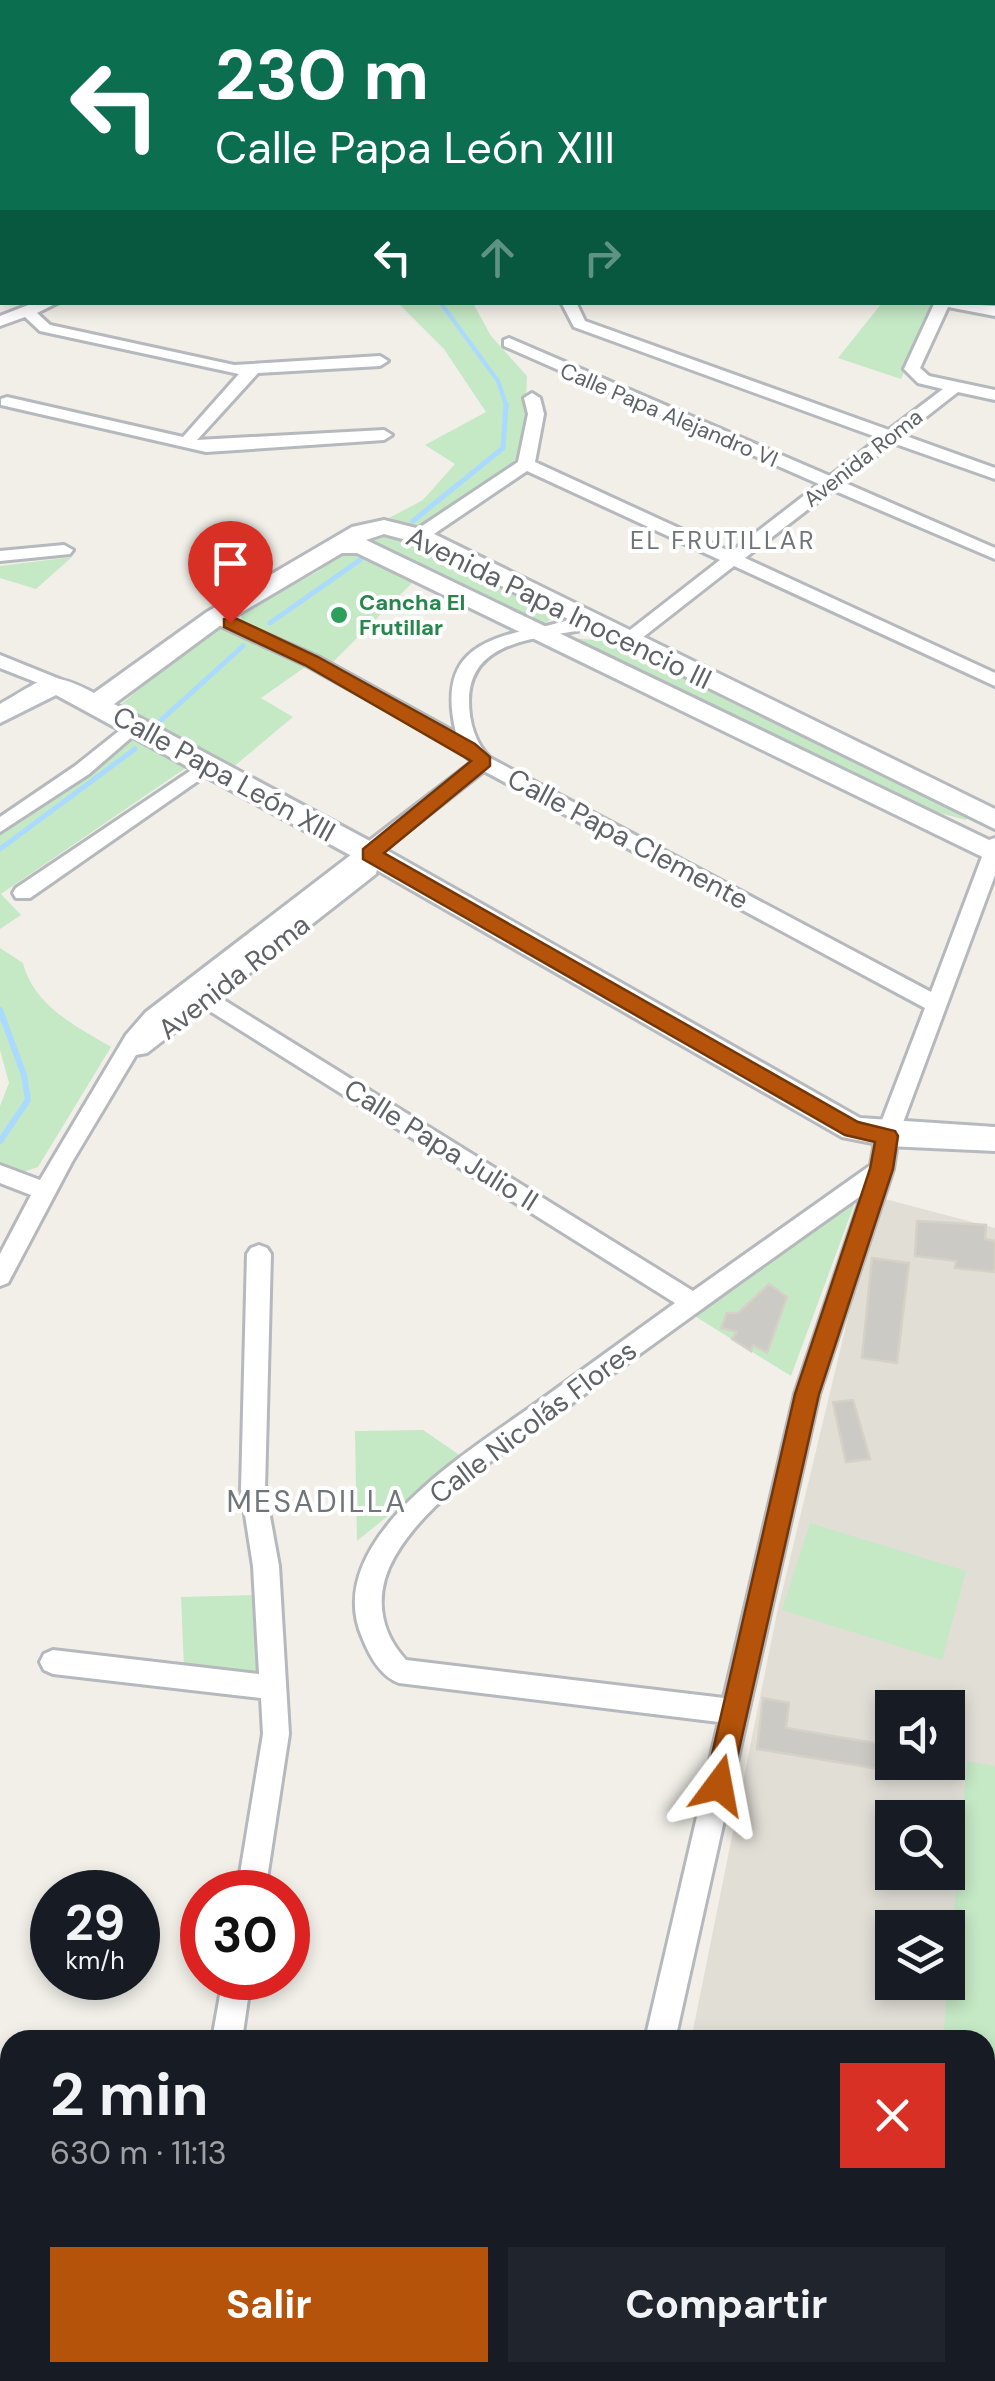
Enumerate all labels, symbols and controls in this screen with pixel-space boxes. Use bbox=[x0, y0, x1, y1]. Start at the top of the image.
text: 230 m bbox=[215, 30, 429, 121]
icon: left bbox=[50, 40, 180, 170]
text: Calle Papa León XIII bbox=[215, 118, 615, 177]
icon: left bbox=[365, 230, 420, 285]
icon: ahead bbox=[470, 230, 525, 285]
icon: right bbox=[575, 230, 630, 285]
street label: Calle Papa Alejandro VI bbox=[556, 356, 782, 474]
street label: Avenida Roma bbox=[798, 402, 928, 514]
street label: Avenida Papa Inocencio III bbox=[400, 518, 718, 698]
pin bbox=[188, 521, 273, 624]
district label: EL FRUTILLAR bbox=[630, 524, 816, 557]
icon: arrive bbox=[203, 536, 258, 591]
place label: Cancha El Frutillar bbox=[359, 588, 465, 642]
marker: Cancha El Frutillar bbox=[328, 604, 350, 626]
street label: Calle Papa León XIII bbox=[106, 697, 342, 851]
street label: Calle Papa Clemente bbox=[501, 760, 755, 918]
street label: Avenida Roma bbox=[151, 906, 317, 1048]
street label: Calle Papa Julio II bbox=[337, 1070, 545, 1220]
street label: Calle Nicolás Flores bbox=[422, 1332, 644, 1512]
district label: MESADILLA bbox=[226, 1482, 408, 1521]
map controls bbox=[875, 1690, 965, 2000]
button: sound bbox=[875, 1690, 965, 1780]
position arrow bbox=[667, 1733, 771, 1837]
button: search bbox=[875, 1800, 965, 1890]
speed limit sign: 30 bbox=[180, 1870, 310, 2000]
text: 29 bbox=[65, 1890, 125, 1956]
button: layers bbox=[875, 1910, 965, 2000]
text: km/h bbox=[65, 1944, 125, 1977]
text: 2 min bbox=[50, 2055, 209, 2134]
button: close bbox=[840, 2063, 945, 2168]
text: 630 m · 11:13 bbox=[50, 2132, 227, 2174]
button: Salir bbox=[50, 2247, 488, 2362]
button: Compartir bbox=[508, 2247, 945, 2362]

